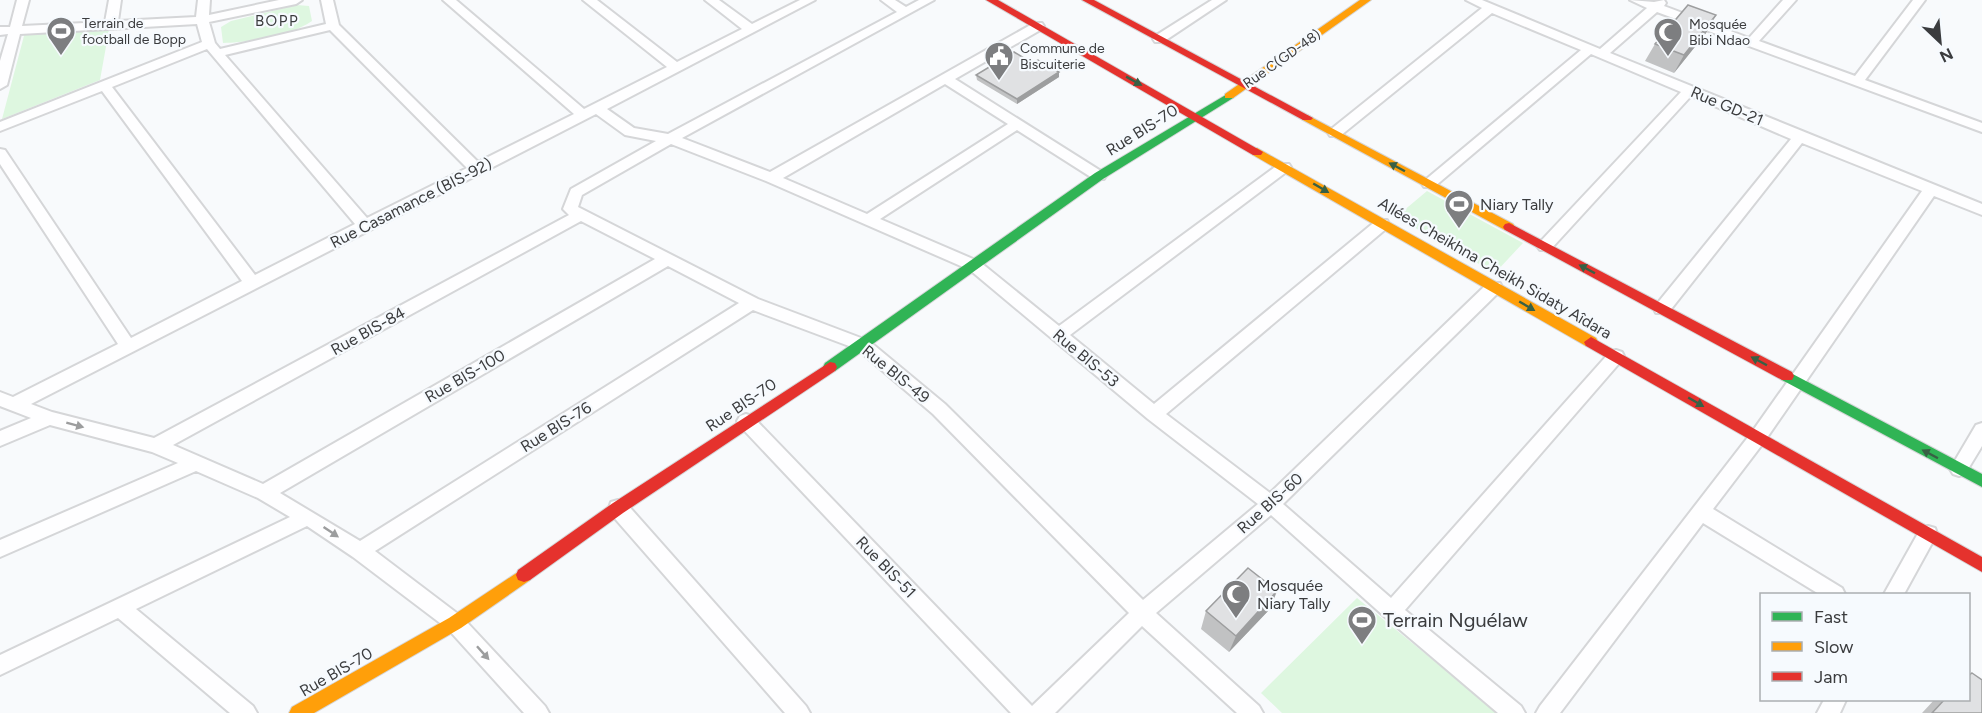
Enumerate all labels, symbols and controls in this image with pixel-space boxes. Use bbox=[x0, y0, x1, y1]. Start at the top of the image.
district label: BOPP bbox=[255, 12, 299, 30]
north arrow bbox=[1910, 12, 1970, 72]
sports icon: Terrain de football de Bopp bbox=[45, 15, 77, 57]
place label: Terrain de football de Bopp bbox=[82, 15, 186, 48]
mosque icon: Mosquée Bibi Ndao bbox=[1652, 16, 1684, 58]
place label: Mosquée Bibi Ndao bbox=[1689, 16, 1750, 49]
street label: Rue C(GD-48) bbox=[1240, 26, 1324, 92]
public building icon: Commune de Biscuiterie bbox=[983, 40, 1015, 82]
place label: Commune de Biscuiterie bbox=[1020, 40, 1105, 73]
text: N bbox=[1937, 44, 1956, 66]
one-way arrow bbox=[1125, 75, 1142, 85]
street label: Rue GD-21 bbox=[1688, 82, 1766, 130]
street label: Rue BIS-70 bbox=[1103, 100, 1181, 160]
street label: Rue Casamance (BIS-92) bbox=[327, 154, 495, 252]
one-way arrow bbox=[1388, 162, 1406, 172]
one-way arrow bbox=[1313, 183, 1329, 194]
sports icon: Niary Tally bbox=[1443, 188, 1475, 230]
street label: Allées Cheikhna Cheikh Sidaty Aîdara bbox=[1375, 193, 1615, 343]
place label: Niary Tally bbox=[1480, 195, 1554, 214]
one-way arrow bbox=[1578, 264, 1595, 274]
one-way arrow bbox=[1519, 300, 1535, 311]
street label: Rue BIS-84 bbox=[328, 303, 409, 359]
street label: Rue BIS-53 bbox=[1049, 325, 1123, 391]
street label: Rue BIS-49 bbox=[858, 341, 934, 407]
street label: Rue BIS-100 bbox=[422, 345, 508, 407]
one-way arrow bbox=[1750, 356, 1767, 366]
street label: Rue BIS-70 bbox=[702, 374, 780, 436]
one-way arrow bbox=[1688, 397, 1705, 407]
street label: Rue BIS-76 bbox=[517, 398, 595, 456]
one-way arrow bbox=[66, 421, 84, 430]
one-way arrow bbox=[1922, 449, 1939, 459]
street label: Rue BIS-60 bbox=[1233, 469, 1307, 537]
one-way arrow bbox=[323, 526, 339, 537]
street label: Rue BIS-51 bbox=[852, 532, 920, 602]
place label: Mosquée Niary Tally bbox=[1257, 576, 1331, 613]
mosque icon: Mosquée Niary Tally bbox=[1220, 578, 1252, 620]
legend bbox=[1760, 593, 1970, 701]
sports icon: Terrain Nguélaw bbox=[1346, 604, 1378, 646]
text: Fast bbox=[1814, 606, 1848, 628]
place label: Terrain Nguélaw bbox=[1383, 608, 1528, 632]
text: Slow bbox=[1814, 636, 1853, 658]
street label: Rue BIS-70 bbox=[296, 643, 376, 701]
one-way arrow bbox=[476, 645, 489, 660]
text: Jam bbox=[1814, 666, 1848, 688]

